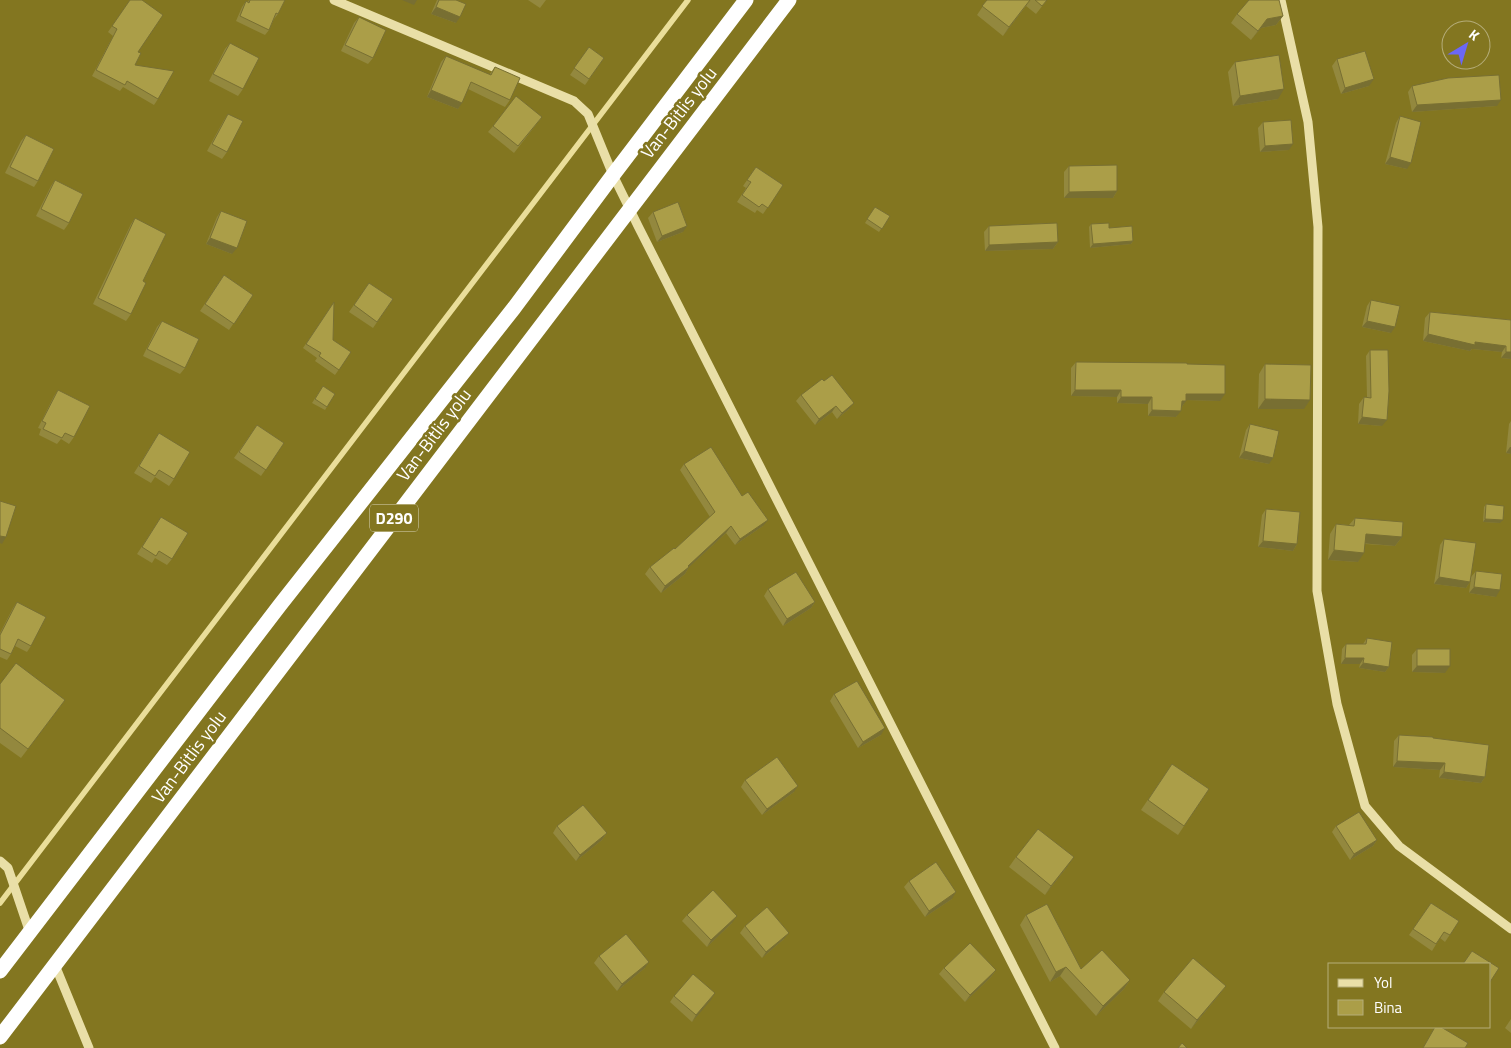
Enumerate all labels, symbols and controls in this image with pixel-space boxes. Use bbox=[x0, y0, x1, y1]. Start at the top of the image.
north arrow bbox=[1441, 20, 1491, 70]
text: K bbox=[1465, 24, 1485, 46]
street label: Van-Bitlis yolu bbox=[634, 61, 723, 164]
street label: Van-Bitlis yolu bbox=[390, 383, 478, 487]
road number: D290 bbox=[370, 504, 418, 532]
street label: Van-Bitlis yolu bbox=[145, 705, 233, 809]
legend bbox=[1328, 963, 1491, 1028]
text: Yol bbox=[1374, 971, 1392, 994]
text: Bina bbox=[1374, 996, 1403, 1019]

